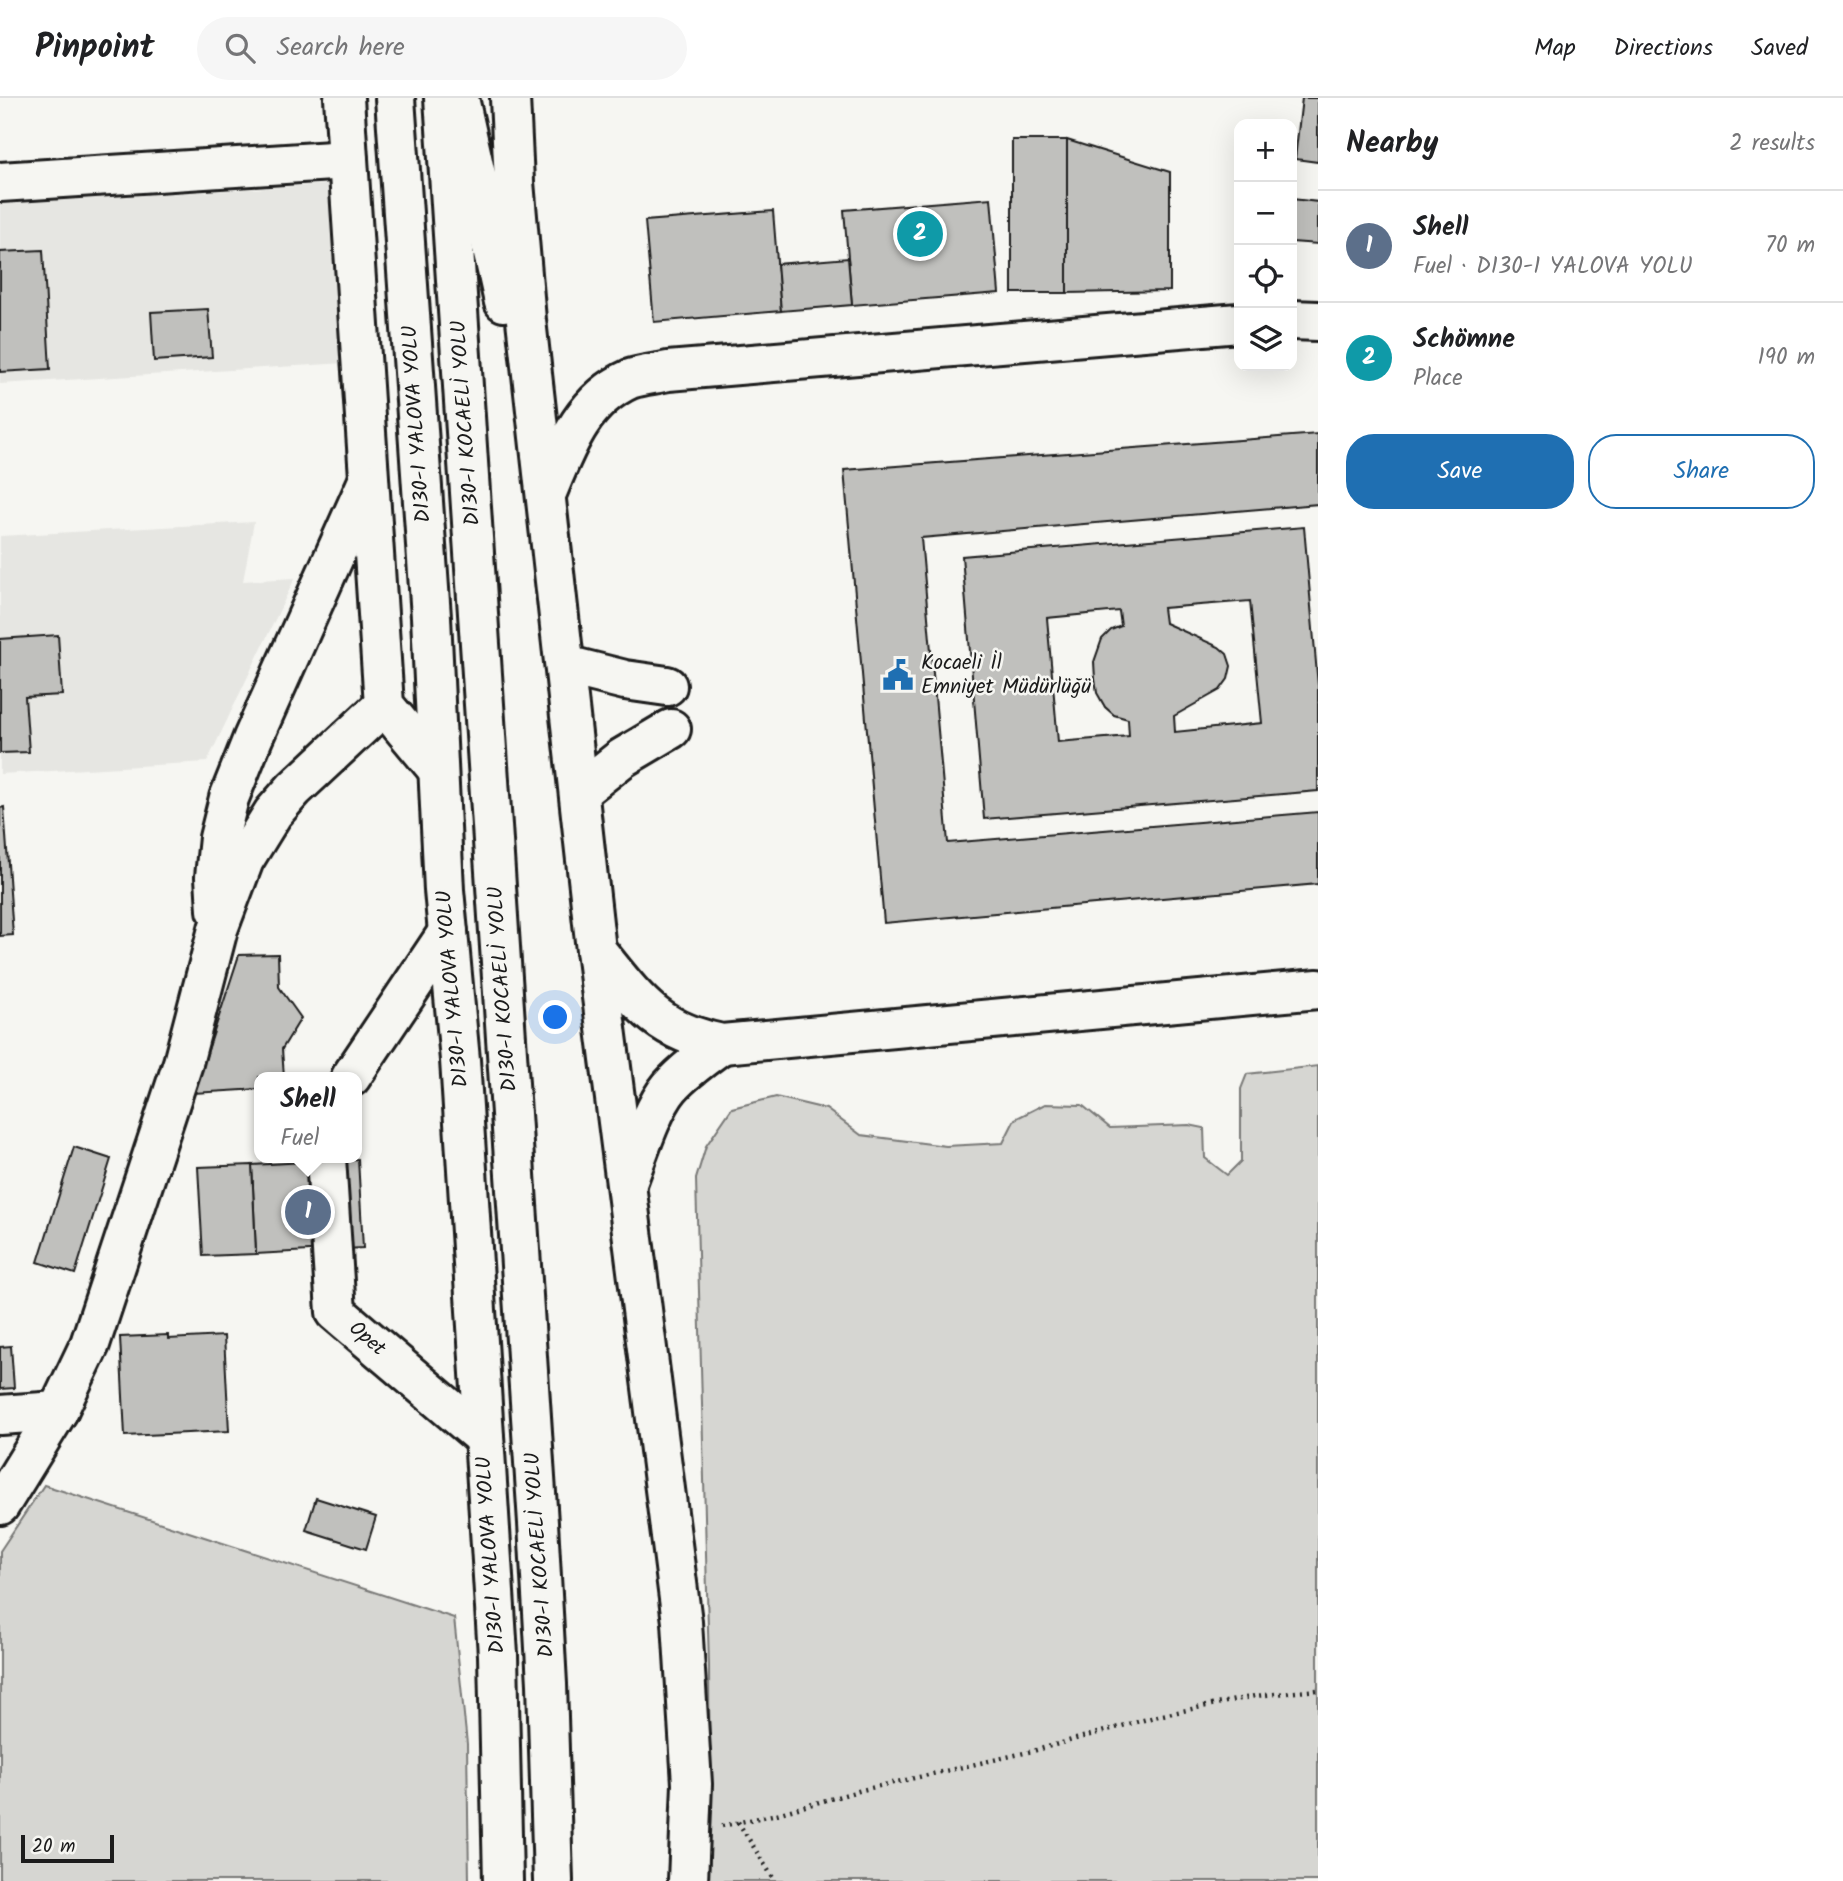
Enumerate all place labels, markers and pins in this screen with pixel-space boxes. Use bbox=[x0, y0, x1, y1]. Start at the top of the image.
pin: 2 bbox=[897, 208, 943, 260]
place label: Kocaeli İl Emniyet Müdürlüğü bbox=[921, 647, 1091, 704]
public building icon: Kocaeli İl Emniyet Müdürlüğü bbox=[881, 658, 915, 692]
pin: 1 bbox=[285, 1186, 331, 1238]

